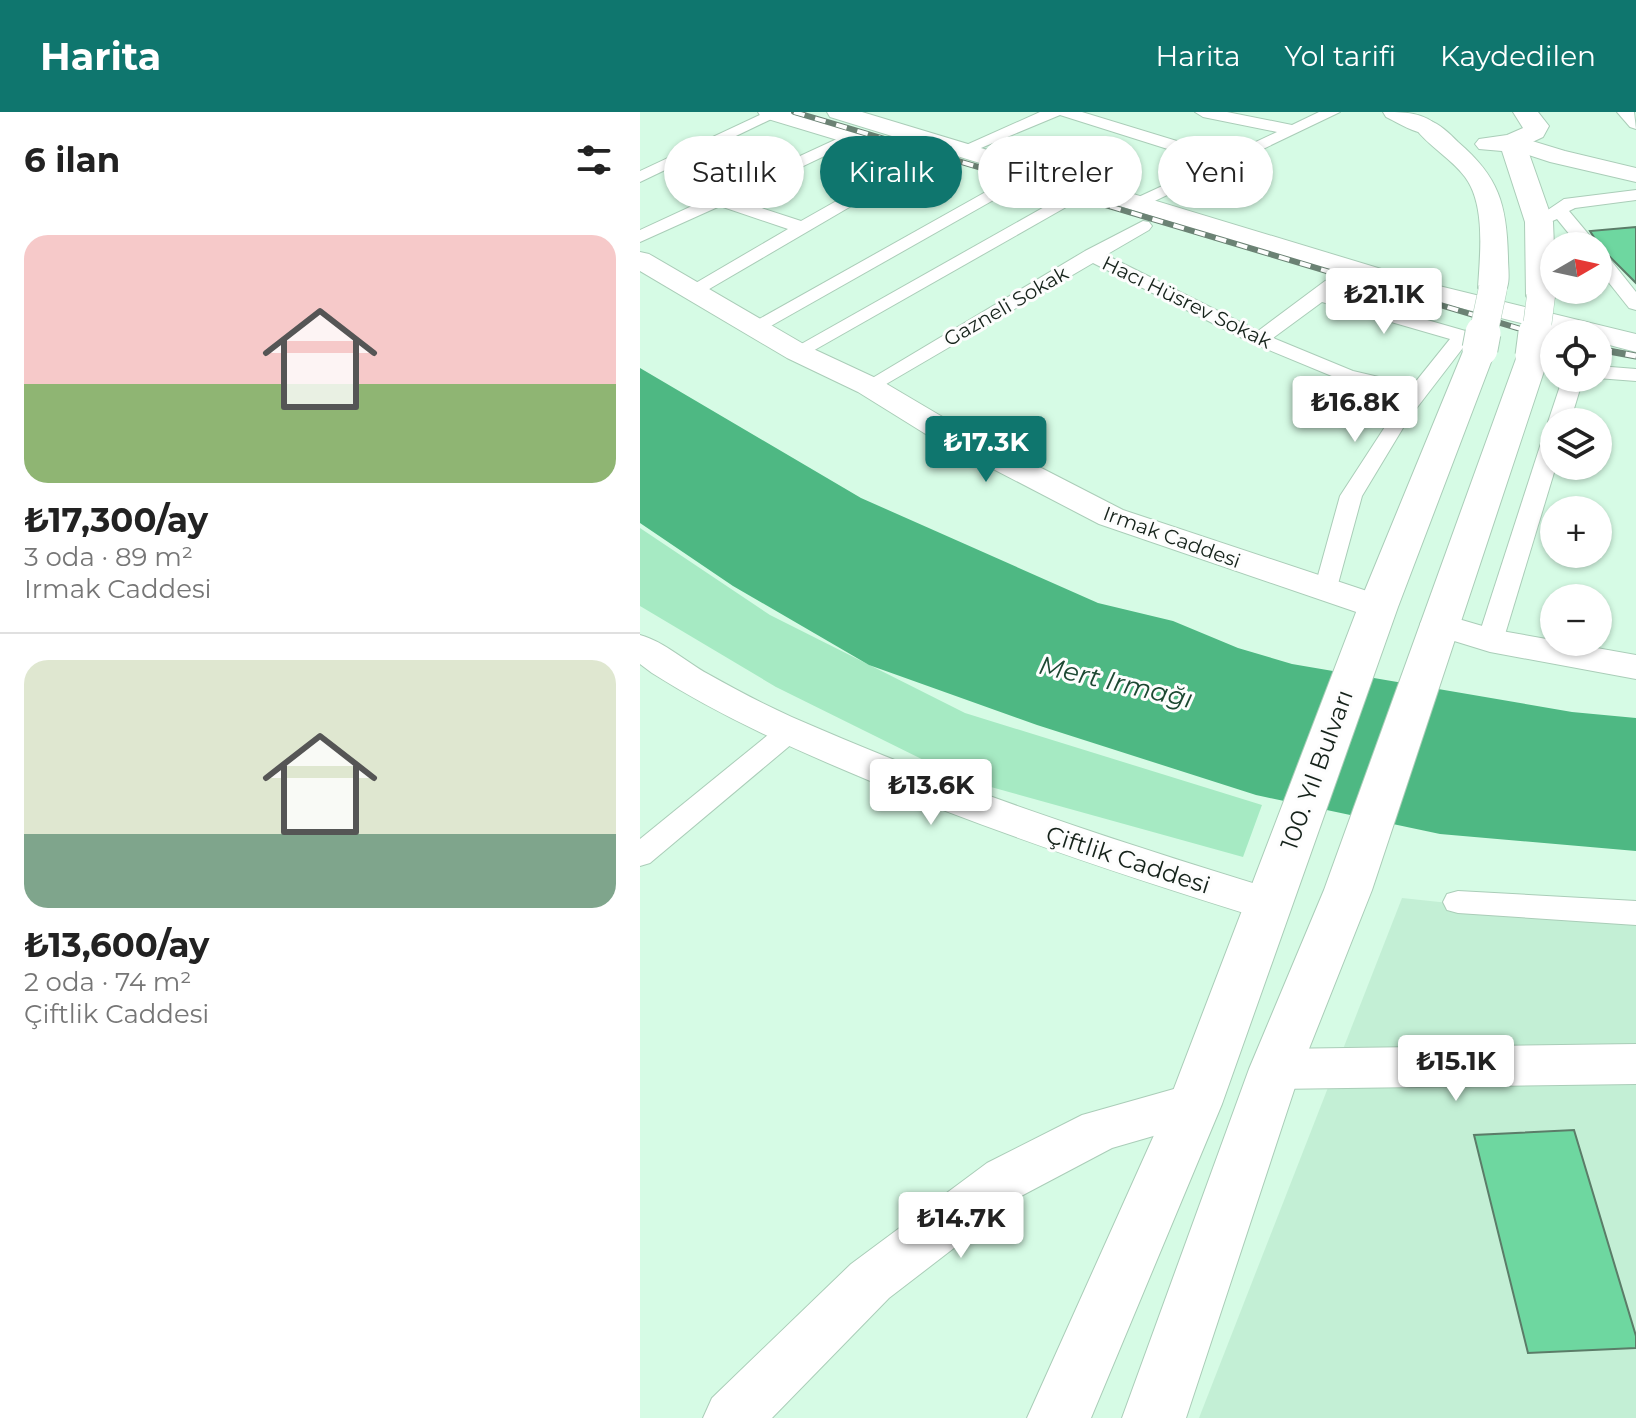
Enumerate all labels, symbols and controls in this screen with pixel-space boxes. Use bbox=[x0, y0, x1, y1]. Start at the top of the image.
text: Harita bbox=[40, 33, 161, 80]
text: Harita bbox=[1156, 39, 1241, 73]
text: Yol tarifi bbox=[1285, 39, 1396, 73]
text: Kaydedilen bbox=[1440, 39, 1596, 73]
chip: Satılık bbox=[664, 136, 804, 208]
chip: Kiralık bbox=[820, 136, 962, 208]
chip: Filtreler bbox=[978, 136, 1142, 208]
chip: Yeni bbox=[1158, 136, 1273, 208]
icon: filters bbox=[572, 138, 616, 182]
text: 6 ilan bbox=[24, 139, 120, 181]
north arrow bbox=[1540, 232, 1612, 304]
map controls bbox=[1540, 232, 1612, 656]
street label: Hacı Hüsrev Sokak bbox=[1098, 251, 1276, 353]
street label: Gazneli Sokak bbox=[940, 261, 1072, 351]
pin: ₺21.1K bbox=[1319, 268, 1449, 336]
text: ₺21.1K bbox=[1344, 278, 1424, 310]
icon: home bbox=[248, 287, 392, 431]
button: locate bbox=[1540, 320, 1612, 392]
pin: ₺16.8K bbox=[1290, 376, 1420, 444]
text: ₺16.8K bbox=[1311, 386, 1400, 418]
button: layers bbox=[1540, 408, 1612, 480]
pin: ₺17.3K bbox=[921, 416, 1051, 484]
text: ₺17.3K bbox=[943, 426, 1029, 458]
button: + bbox=[1540, 496, 1612, 568]
text: ₺17,300/ay bbox=[24, 499, 208, 541]
street label: Irmak Caddesi bbox=[1100, 501, 1244, 573]
text: 3 oda · 89 m² bbox=[24, 541, 193, 573]
text: Irmak Caddesi bbox=[24, 573, 212, 605]
button: − bbox=[1540, 584, 1612, 656]
water label: Mert Irmağı bbox=[1036, 649, 1196, 715]
street label: 100. Yıl Bulvarı bbox=[1274, 686, 1359, 854]
icon: home bbox=[248, 712, 392, 856]
pin: ₺13.6K bbox=[866, 759, 996, 827]
text: ₺13.6K bbox=[888, 769, 974, 801]
street label: Çiftlik Caddesi bbox=[1042, 819, 1214, 900]
text: ₺13,600/ay bbox=[24, 924, 209, 966]
text: 2 oda · 74 m² bbox=[24, 966, 191, 998]
text: Çiftlik Caddesi bbox=[24, 998, 209, 1030]
pin: ₺15.1K bbox=[1391, 1035, 1521, 1103]
text: ₺15.1K bbox=[1416, 1045, 1496, 1077]
pin: ₺14.7K bbox=[896, 1192, 1026, 1260]
text: ₺14.7K bbox=[917, 1202, 1005, 1234]

